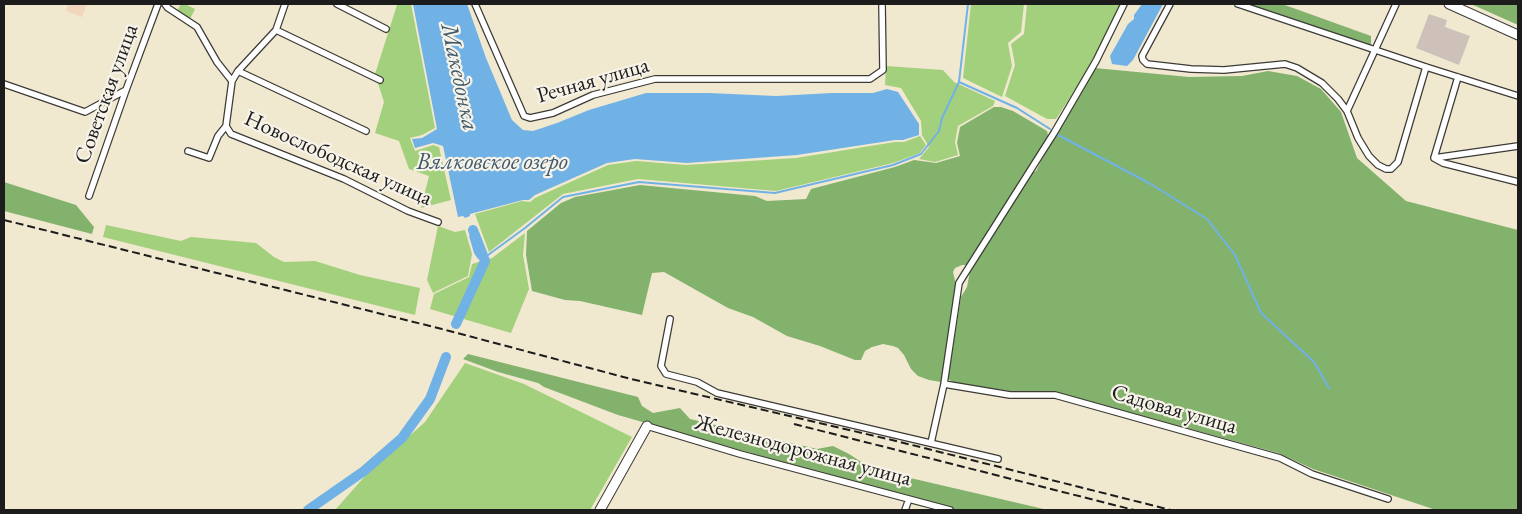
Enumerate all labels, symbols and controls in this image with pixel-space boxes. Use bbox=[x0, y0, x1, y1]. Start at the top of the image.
street label: Советская улица bbox=[70, 21, 144, 167]
water label: Македонка bbox=[434, 21, 484, 133]
street label: Речная улица bbox=[534, 52, 652, 110]
street label: Новослободская улица bbox=[240, 106, 436, 212]
water label: Вялковское озеро bbox=[416, 148, 568, 176]
street label: Садовая улица bbox=[1108, 380, 1240, 440]
street label: Железнодорожная улица bbox=[692, 409, 914, 493]

